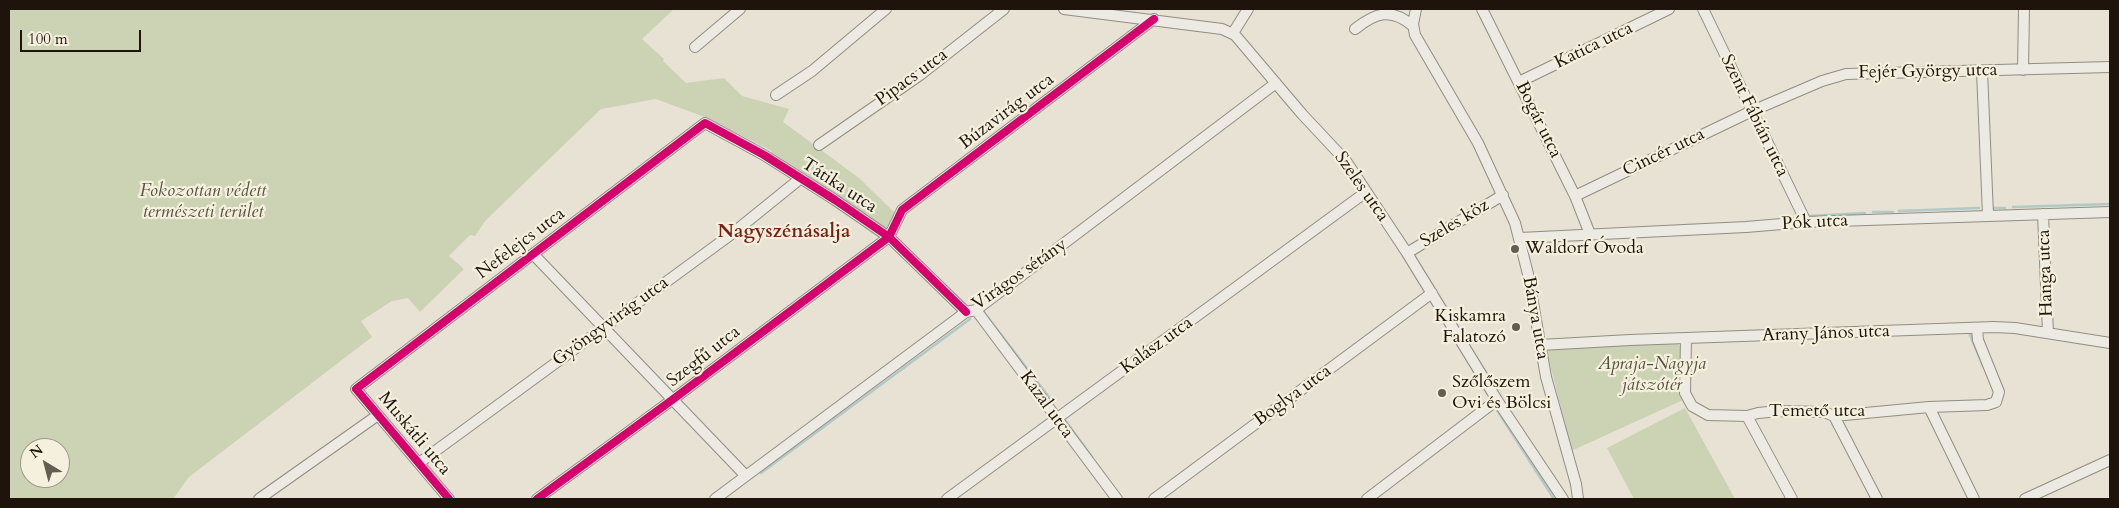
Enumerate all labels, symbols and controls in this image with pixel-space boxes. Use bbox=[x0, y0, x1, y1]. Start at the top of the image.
street label: Katica utca bbox=[1551, 18, 1637, 74]
scale bar bbox=[22, 20, 144, 52]
text: 100 m bbox=[28, 29, 68, 49]
street label: Pipacs utca bbox=[872, 45, 952, 111]
street label: Szent Fábián utca bbox=[1715, 51, 1793, 181]
street label: Fejér György utca bbox=[1858, 60, 1998, 84]
street label: Búzavirág utca bbox=[955, 69, 1059, 155]
street label: Bogár utca bbox=[1510, 78, 1566, 162]
street label: Cincér utca bbox=[1620, 124, 1708, 182]
street label: Szeles utca bbox=[1329, 148, 1393, 226]
street label: Tátika utca bbox=[797, 154, 881, 218]
park label: Fokozottan védett természeti terület bbox=[140, 181, 266, 223]
street label: Szeles köz bbox=[1417, 195, 1493, 253]
street label: Nefelejcs utca bbox=[472, 204, 570, 284]
street label: Pók utca bbox=[1781, 210, 1849, 236]
district label: Nagyszénásalja bbox=[718, 222, 850, 244]
street label: Hanga utca bbox=[2034, 229, 2058, 317]
street label: Virágos sétány bbox=[968, 234, 1072, 316]
place label: Waldorf Óvoda bbox=[1525, 238, 1644, 260]
marker: Waldorf Óvoda bbox=[1509, 243, 1521, 255]
street label: Gyöngyvirág utca bbox=[549, 273, 673, 371]
street label: Bánya utca bbox=[1517, 275, 1553, 361]
place label: Kiskamra Falatozó bbox=[1435, 306, 1506, 348]
street label: Kalász utca bbox=[1117, 313, 1197, 379]
marker: Kiskamra Falatozó bbox=[1510, 321, 1522, 333]
street label: Arany János utca bbox=[1762, 321, 1890, 347]
street label: Szegfű utca bbox=[663, 322, 745, 392]
park label: Apraja-Nagyja játszótér bbox=[1598, 354, 1706, 396]
street label: Boglya utca bbox=[1250, 361, 1336, 431]
street label: Kazal utca bbox=[1014, 367, 1078, 443]
place label: Szőlőszem Ovi és Bölcsi bbox=[1452, 372, 1551, 414]
marker: Szőlőszem Ovi és Bölcsi bbox=[1436, 387, 1448, 399]
street label: Muskátli utca bbox=[373, 388, 455, 480]
street label: Temető utca bbox=[1769, 401, 1865, 423]
north arrow bbox=[20, 438, 70, 488]
text: N bbox=[26, 440, 47, 463]

